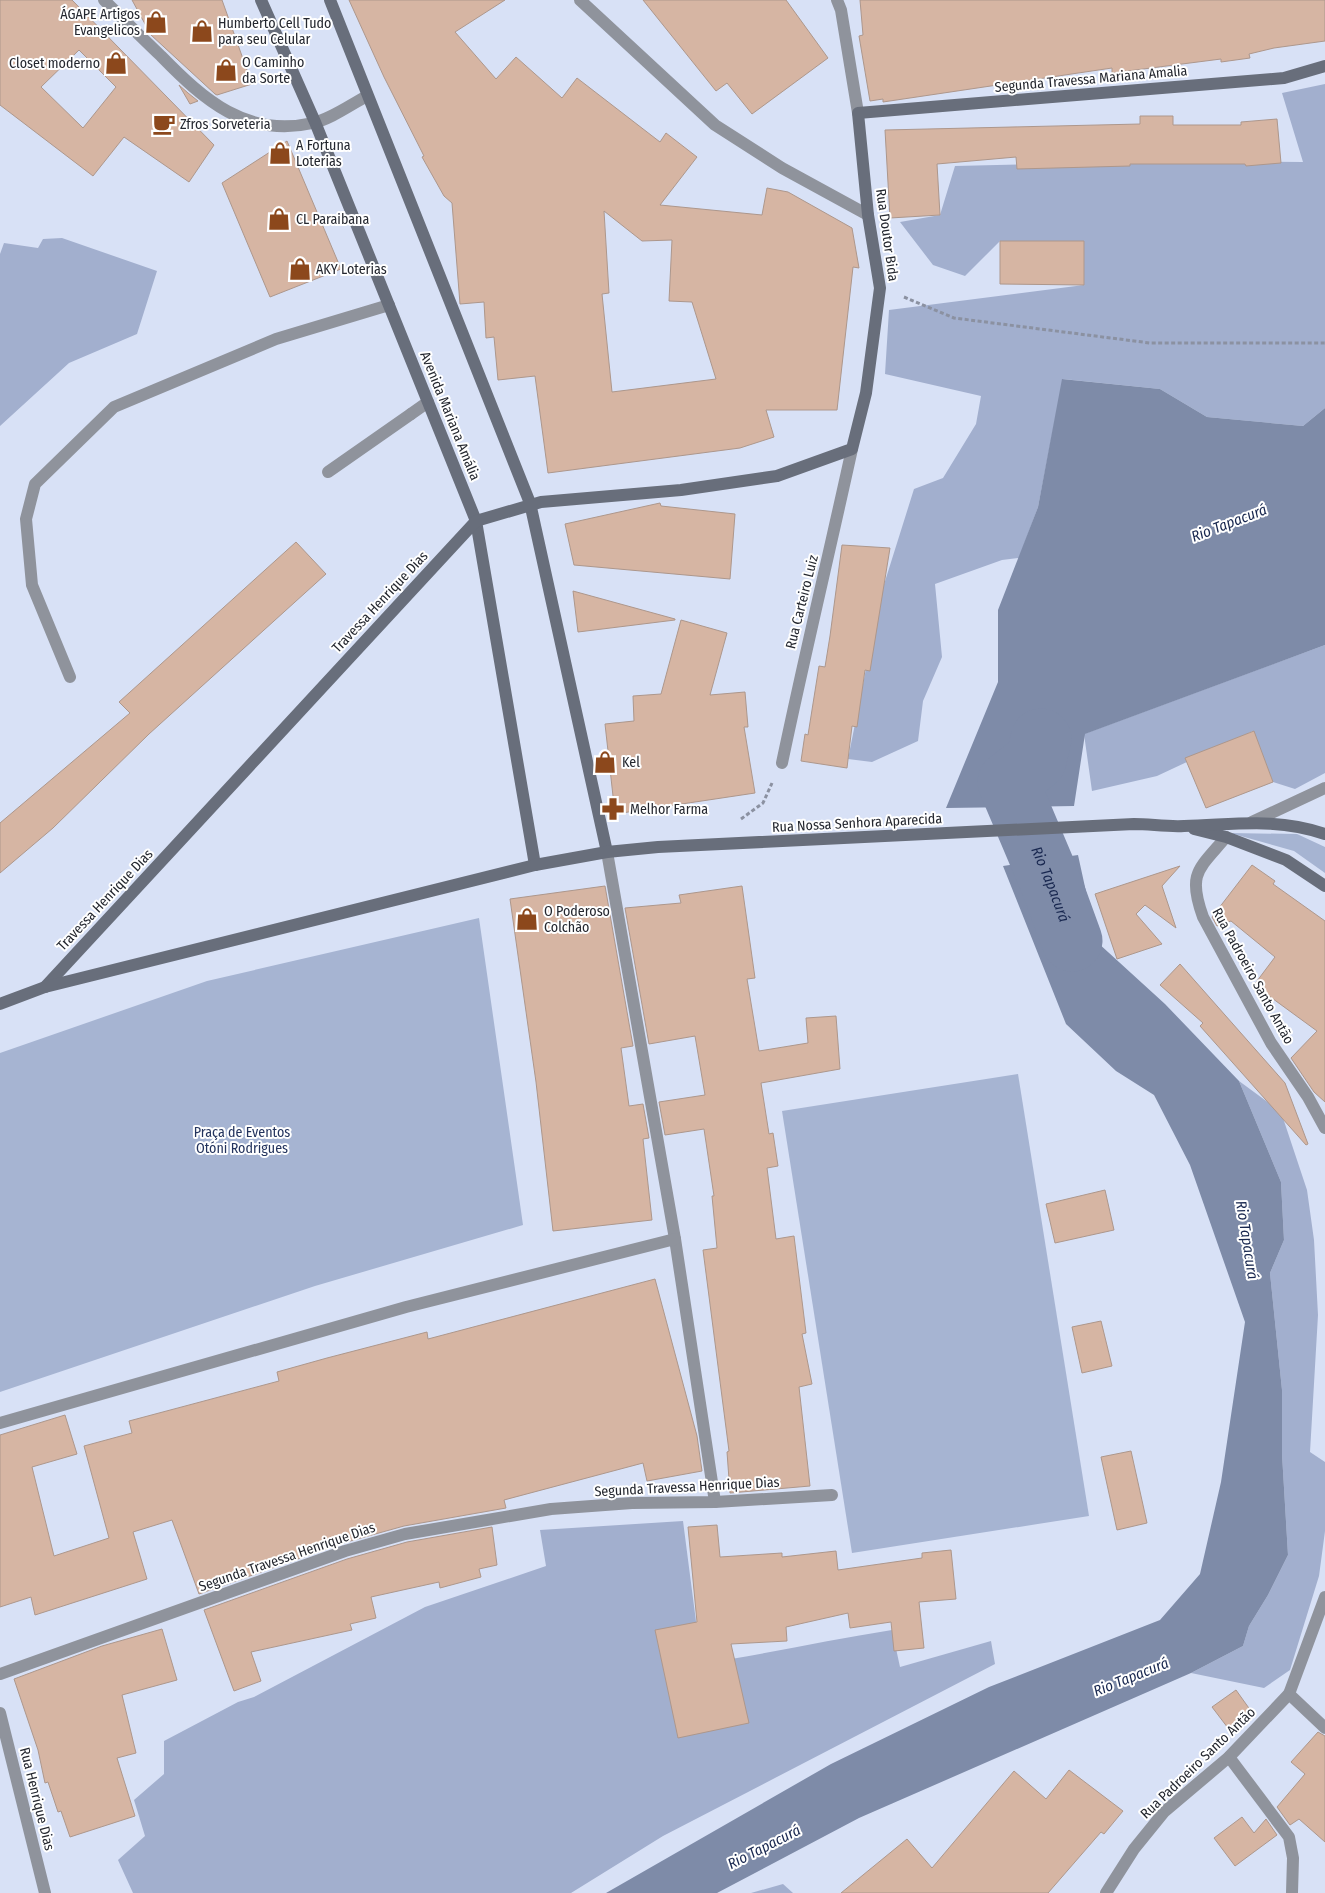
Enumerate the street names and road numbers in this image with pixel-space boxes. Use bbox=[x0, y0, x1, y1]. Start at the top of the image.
street label: Segunda Travessa Mariana Amalia bbox=[994, 62, 1188, 96]
street label: Rua Doutor Bida bbox=[872, 188, 902, 283]
street label: Avenida Mariana Amália bbox=[416, 349, 484, 483]
street label: Travessa Henrique Dias bbox=[329, 548, 431, 656]
street label: Rua Carteiro Luiz bbox=[782, 553, 822, 651]
street label: Rua Nossa Senhora Aparecida bbox=[772, 810, 943, 836]
street label: Travessa Henrique Dias bbox=[54, 846, 156, 954]
street label: Rua Padroeiro Santo Antão bbox=[1208, 905, 1298, 1047]
street label: Segunda Travessa Henrique Dias bbox=[594, 1474, 780, 1500]
street label: Segunda Travessa Henrique Dias bbox=[197, 1519, 377, 1595]
street label: Rua Padroeiro Santo Antão bbox=[1137, 1704, 1259, 1822]
street label: Rua Henrique Dias bbox=[16, 1746, 58, 1852]

